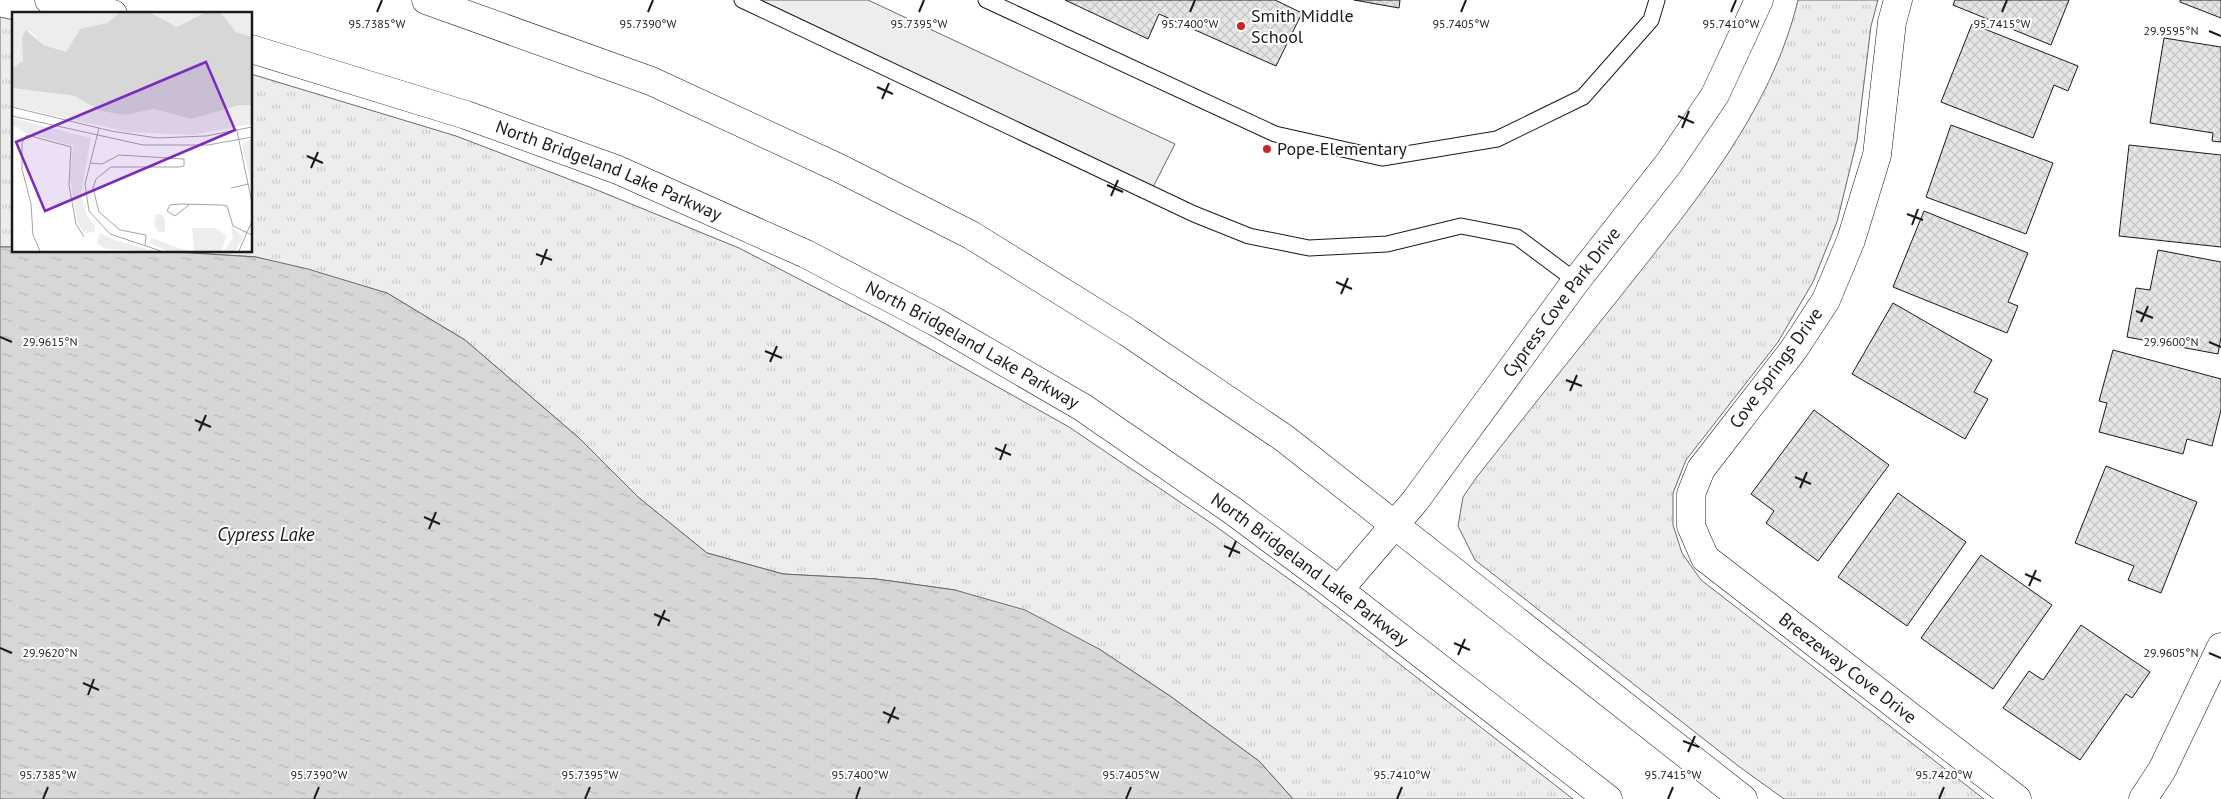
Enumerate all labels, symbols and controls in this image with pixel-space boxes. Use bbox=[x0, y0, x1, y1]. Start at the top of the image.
place label: Smith Middle School bbox=[1251, 4, 1354, 48]
inset map bbox=[12, 12, 252, 252]
text: 95.7385°W bbox=[349, 16, 405, 31]
text: 95.7390°W bbox=[620, 16, 676, 31]
text: 95.7395°W bbox=[891, 16, 947, 31]
text: 95.7400°W bbox=[1162, 16, 1218, 31]
text: 95.7405°W bbox=[1433, 16, 1489, 31]
text: 95.7410°W bbox=[1703, 16, 1759, 31]
text: 95.7415°W bbox=[1974, 16, 2030, 31]
marker: Smith Middle School bbox=[1235, 20, 1247, 32]
text: 29.9595°N bbox=[2144, 23, 2198, 38]
street label: North Bridgeland Lake Parkway bbox=[493, 115, 726, 226]
place label: Pope Elementary bbox=[1277, 137, 1408, 160]
marker: Pope Elementary bbox=[1261, 143, 1273, 155]
street label: Cypress Cove Park Drive bbox=[1497, 222, 1625, 382]
street label: North Bridgeland Lake Parkway bbox=[862, 275, 1084, 414]
street label: Cove Springs Drive bbox=[1724, 303, 1827, 433]
text: 29.9615°N bbox=[23, 334, 77, 349]
text: 29.9600°N bbox=[2144, 334, 2198, 349]
street label: North Bridgeland Lake Parkway bbox=[1207, 487, 1414, 651]
water label: Cypress Lake bbox=[217, 522, 315, 546]
street label: Breezeway Cove Drive bbox=[1774, 607, 1921, 728]
text: 29.9620°N bbox=[23, 645, 77, 660]
text: 29.9605°N bbox=[2144, 645, 2198, 660]
text: 95.7385°W bbox=[20, 767, 76, 782]
text: 95.7390°W bbox=[291, 767, 347, 782]
text: 95.7395°W bbox=[562, 767, 618, 782]
text: 95.7400°W bbox=[832, 767, 888, 782]
text: 95.7405°W bbox=[1103, 767, 1159, 782]
text: 95.7410°W bbox=[1374, 767, 1430, 782]
text: 95.7415°W bbox=[1645, 767, 1701, 782]
text: 95.7420°W bbox=[1916, 767, 1972, 782]

